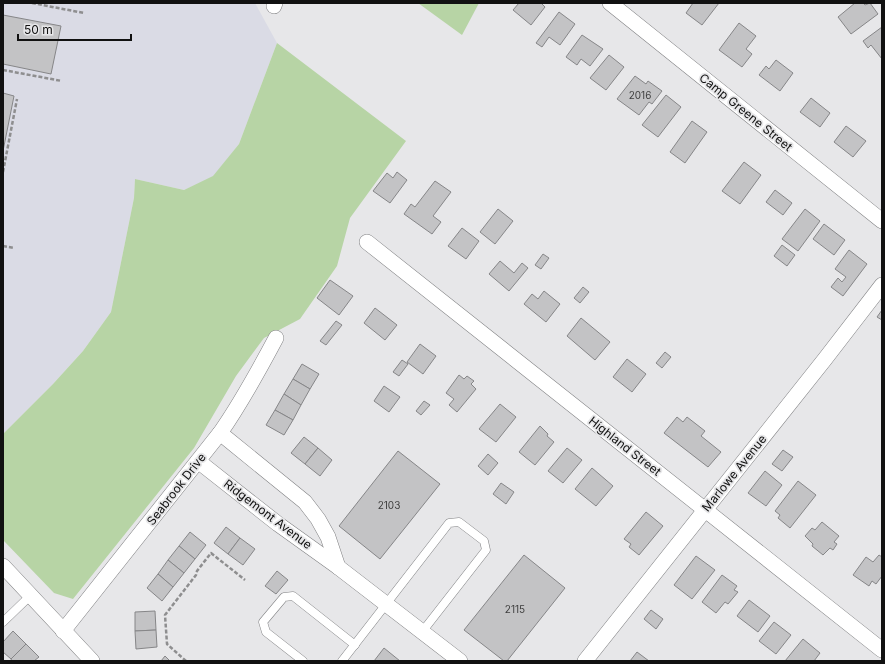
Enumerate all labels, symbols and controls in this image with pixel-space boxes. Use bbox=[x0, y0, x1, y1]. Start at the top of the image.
scale bar bbox=[18, 16, 131, 42]
text: 50 m bbox=[24, 22, 53, 37]
street label: Camp Greene Street bbox=[696, 70, 796, 154]
house number: 2016 bbox=[629, 89, 651, 101]
street label: Highland Street bbox=[586, 413, 664, 479]
street label: Marlowe Avenue bbox=[698, 432, 770, 514]
street label: Seabrook Drive bbox=[143, 450, 209, 528]
street label: Ridgemont Avenue bbox=[221, 476, 315, 552]
house number: 2103 bbox=[378, 499, 400, 511]
house number: 2115 bbox=[505, 603, 525, 615]

